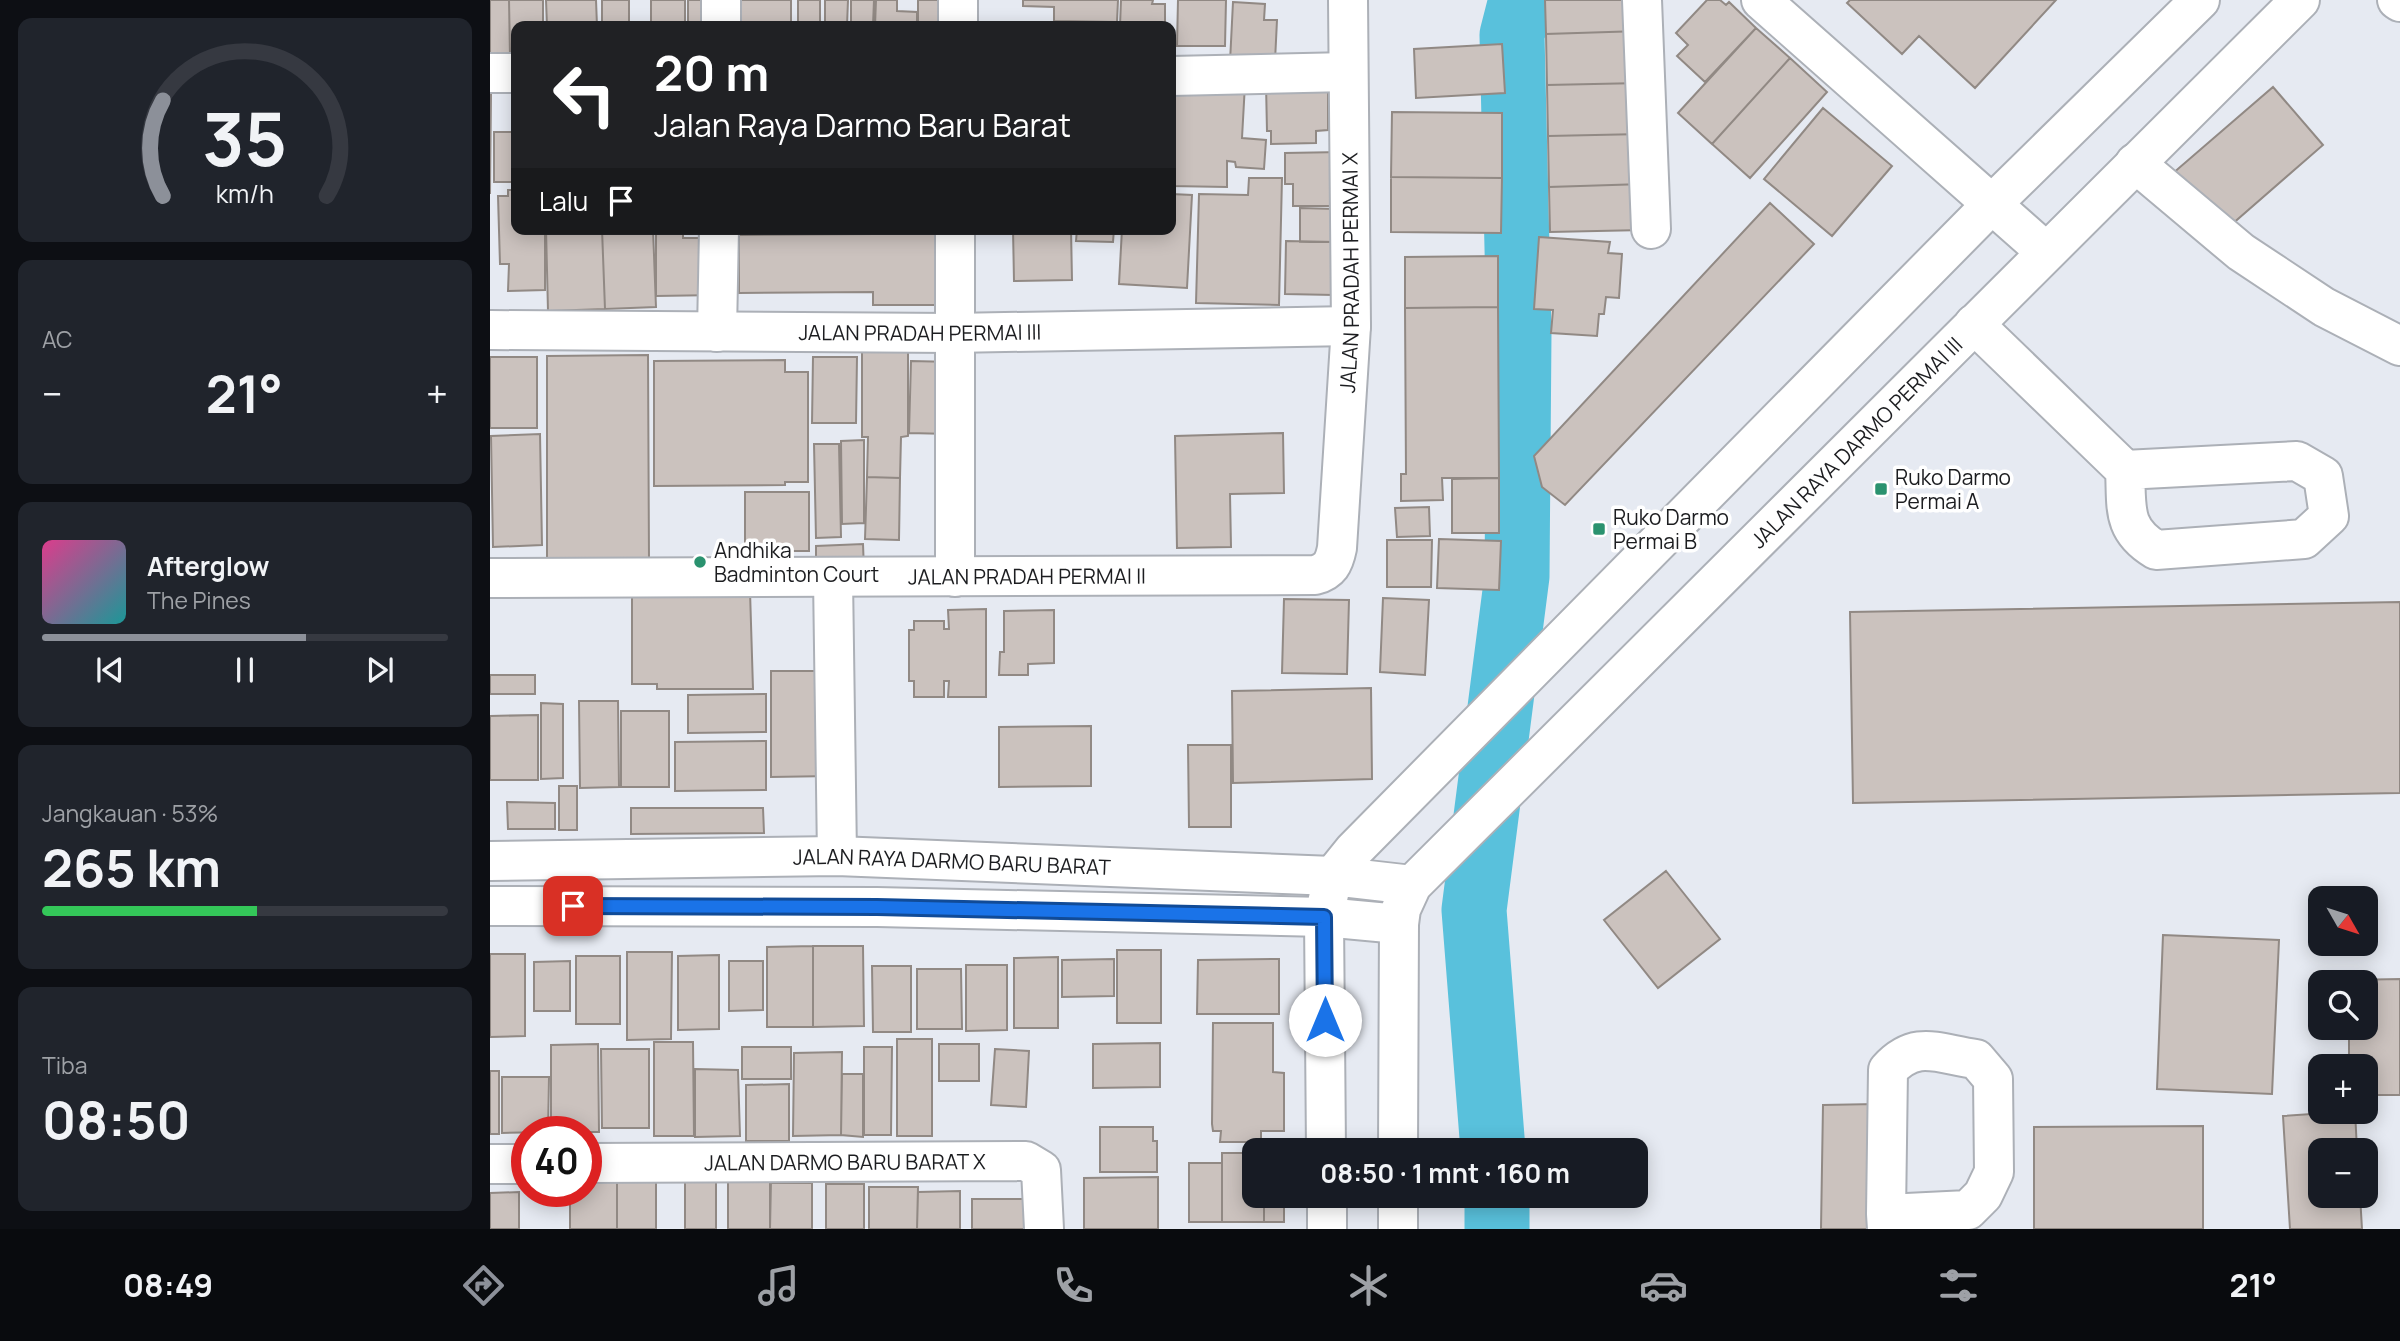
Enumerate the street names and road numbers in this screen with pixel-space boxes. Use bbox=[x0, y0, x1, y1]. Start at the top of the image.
street label: JALAN PRADAH PERMAI X bbox=[1333, 152, 1365, 394]
street label: JALAN PRADAH PERMAI III bbox=[798, 317, 1042, 347]
street label: JALAN RAYA DARMO PERMAI III bbox=[1744, 331, 1968, 554]
street label: JALAN PRADAH PERMAI II bbox=[908, 562, 1146, 590]
street label: JALAN RAYA DARMO BARU BARAT bbox=[793, 842, 1112, 881]
street label: JALAN DARMO BARU BARAT X bbox=[704, 1147, 986, 1176]

